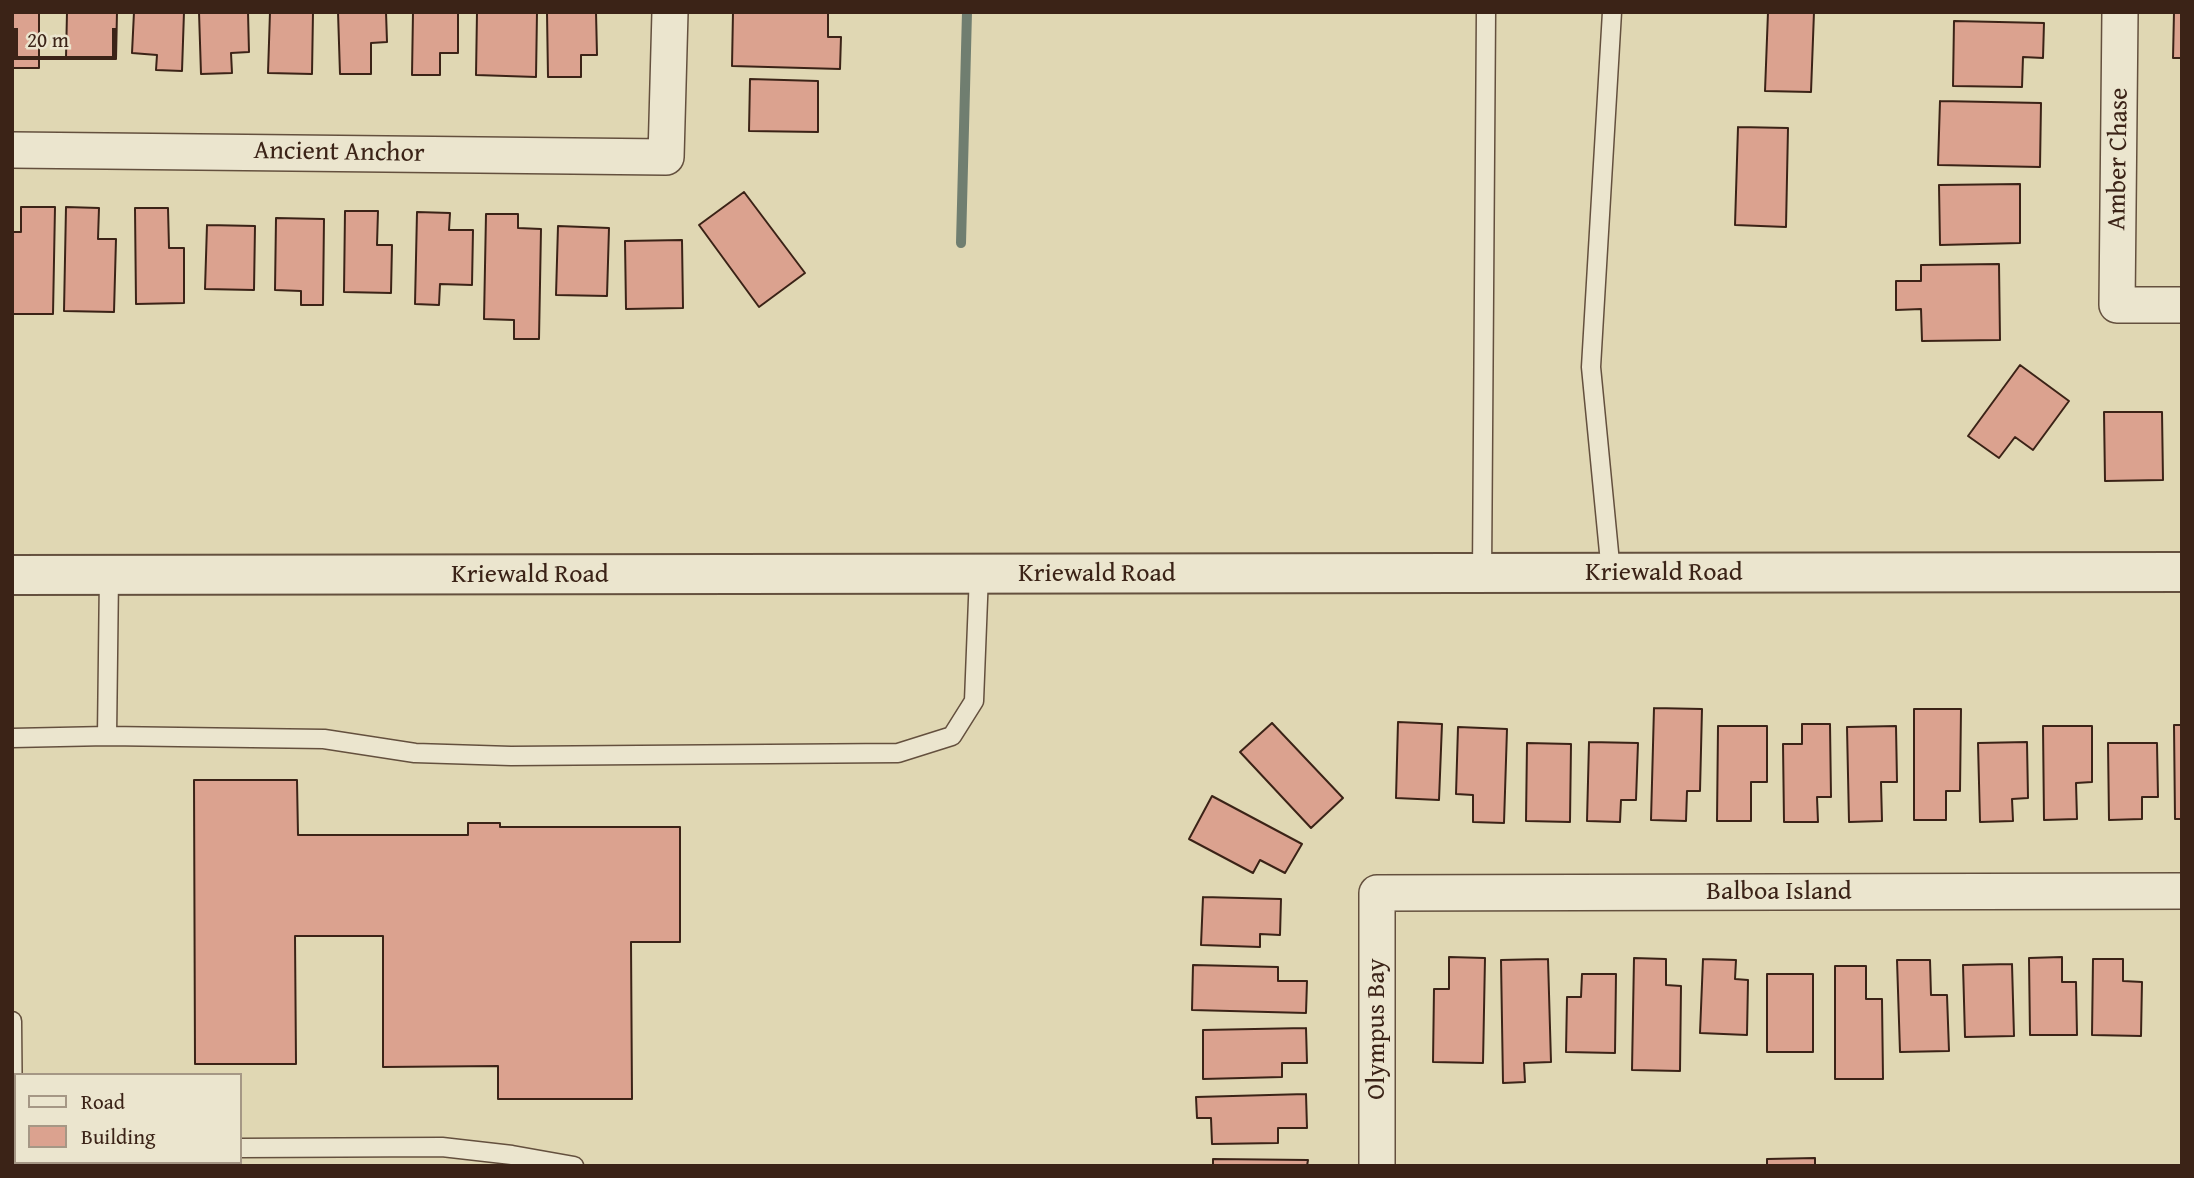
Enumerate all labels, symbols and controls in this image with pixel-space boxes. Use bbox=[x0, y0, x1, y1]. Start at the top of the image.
scale bar bbox=[18, 14, 119, 58]
text: 20 m bbox=[27, 24, 69, 55]
street label: Amber Chase bbox=[2102, 87, 2136, 231]
street label: Ancient Anchor bbox=[253, 136, 425, 170]
street label: Kriewald Road bbox=[1585, 557, 1743, 589]
street label: Kriewald Road bbox=[1018, 558, 1176, 590]
street label: Kriewald Road bbox=[451, 559, 609, 591]
street label: Balboa Island bbox=[1706, 876, 1852, 908]
street label: Olympus Bay bbox=[1361, 958, 1393, 1100]
legend bbox=[14, 1073, 242, 1164]
text: Road bbox=[81, 1086, 125, 1117]
text: Building bbox=[81, 1121, 155, 1152]

